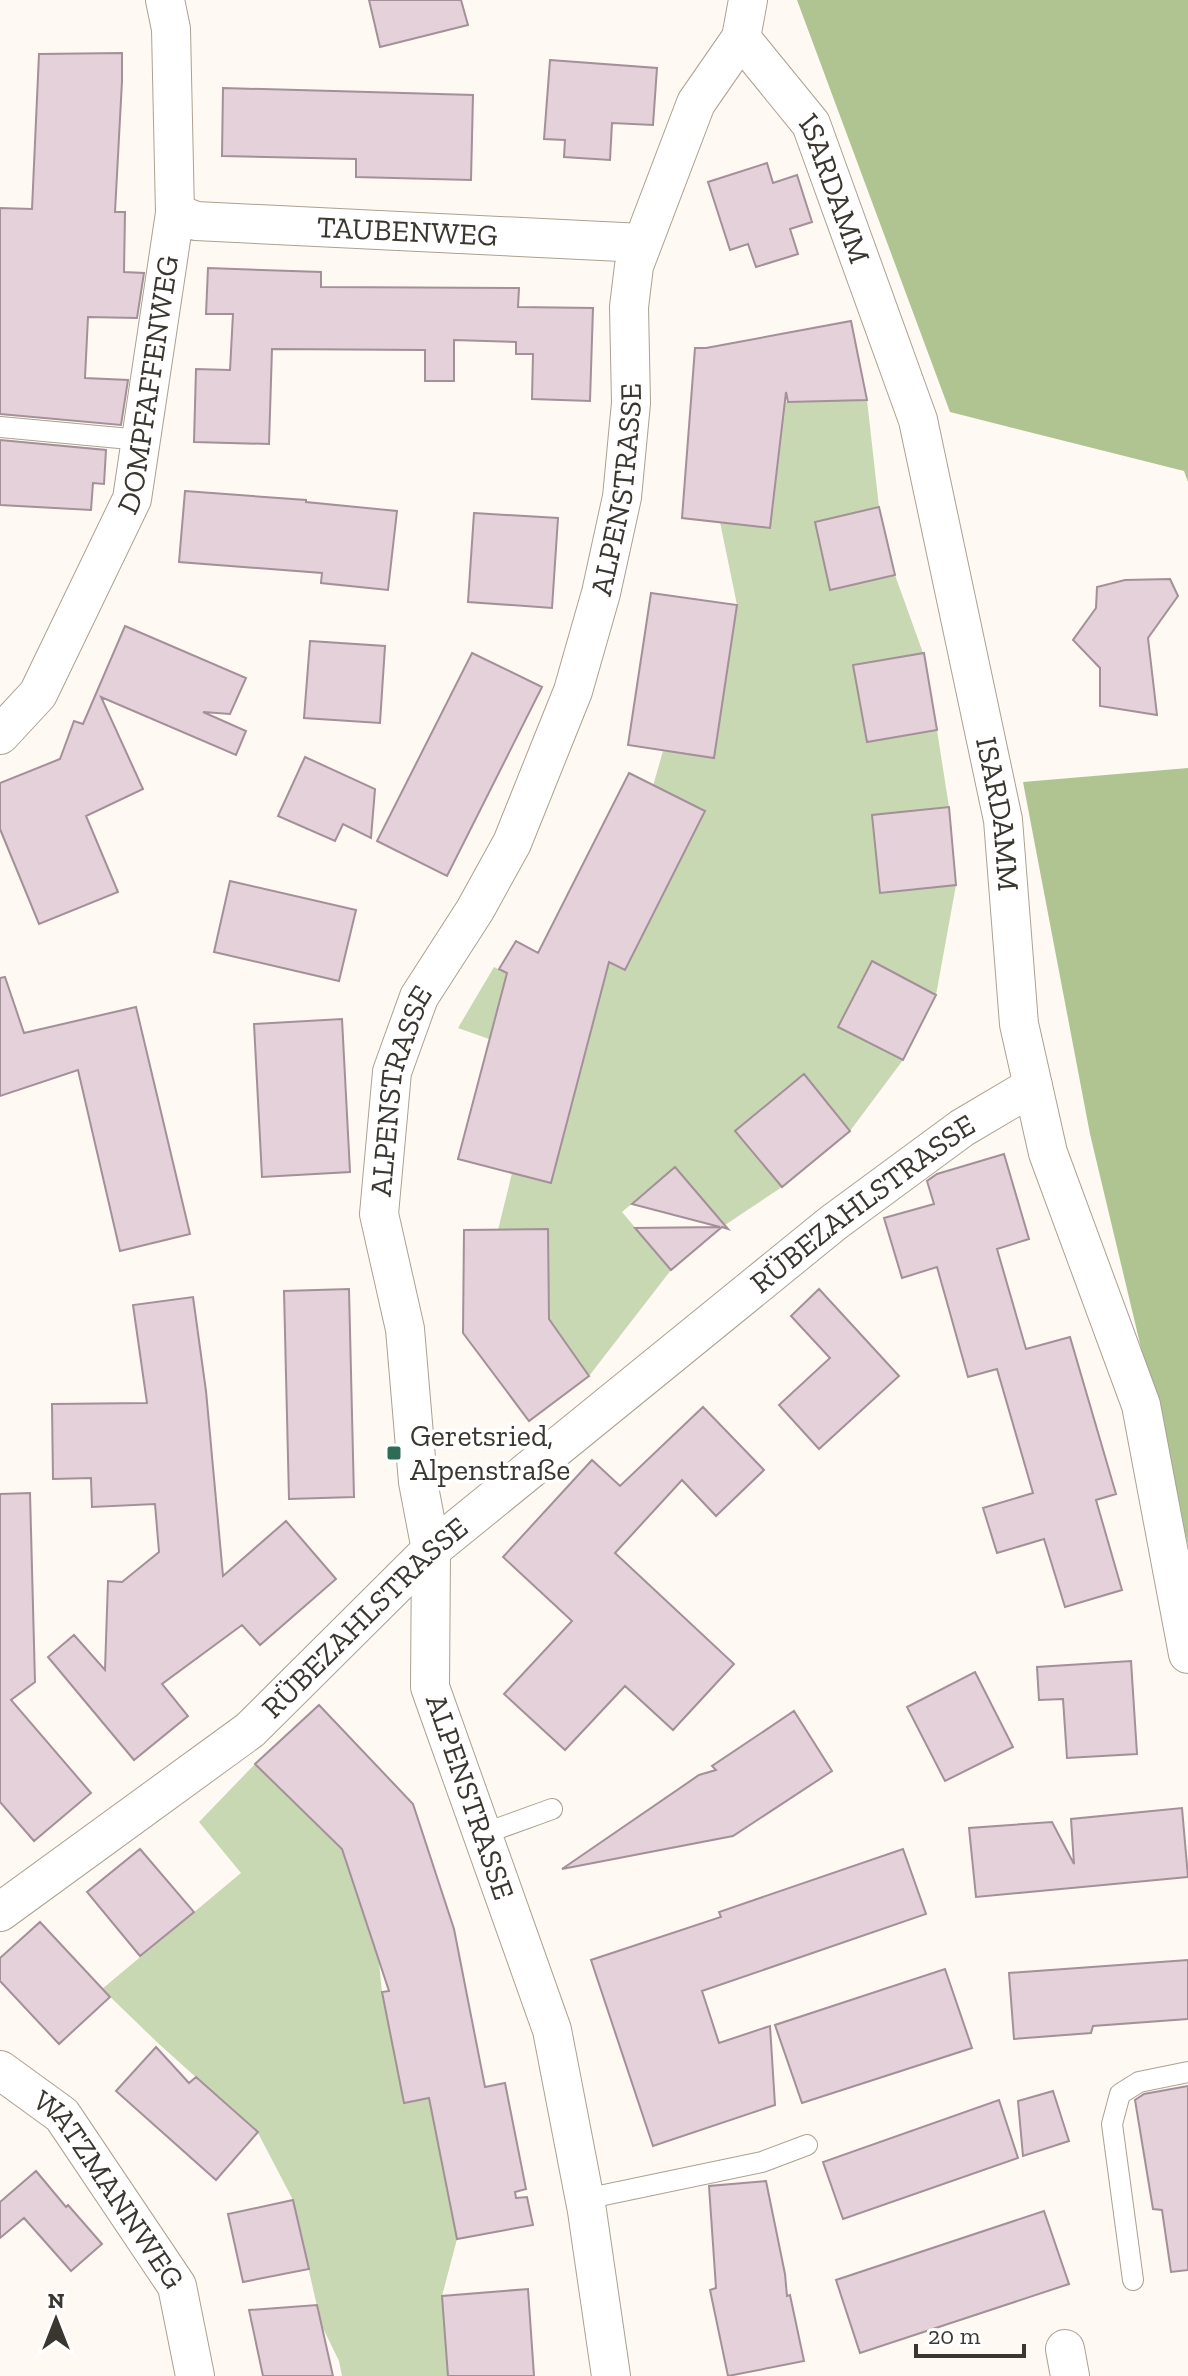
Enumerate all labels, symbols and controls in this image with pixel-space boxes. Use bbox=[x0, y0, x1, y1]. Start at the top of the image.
street label: ISARDAMM bbox=[792, 106, 878, 268]
street label: TAUBENWEG bbox=[316, 209, 499, 254]
street label: DOMPFAFFENWEG bbox=[109, 253, 186, 520]
street label: ALPENSTRASSE bbox=[583, 383, 649, 599]
street label: ISARDAMM bbox=[968, 734, 1027, 892]
street label: ALPENSTRASSE bbox=[363, 979, 440, 1198]
street label: RÜBEZAHLSTRASSE bbox=[743, 1107, 981, 1301]
place label: Geretsried, Alpenstraße bbox=[410, 1418, 570, 1488]
marker: Geretsried, Alpenstraße bbox=[385, 1444, 403, 1462]
street label: RÜBEZAHLSTRASSE bbox=[254, 1509, 475, 1726]
street label: ALPENSTRASSE bbox=[418, 1690, 522, 1904]
street label: WATZMANNWEG bbox=[18, 2087, 186, 2299]
north arrow bbox=[16, 2280, 96, 2360]
scale bar bbox=[916, 2308, 1024, 2358]
text: 20 m bbox=[928, 2321, 981, 2350]

